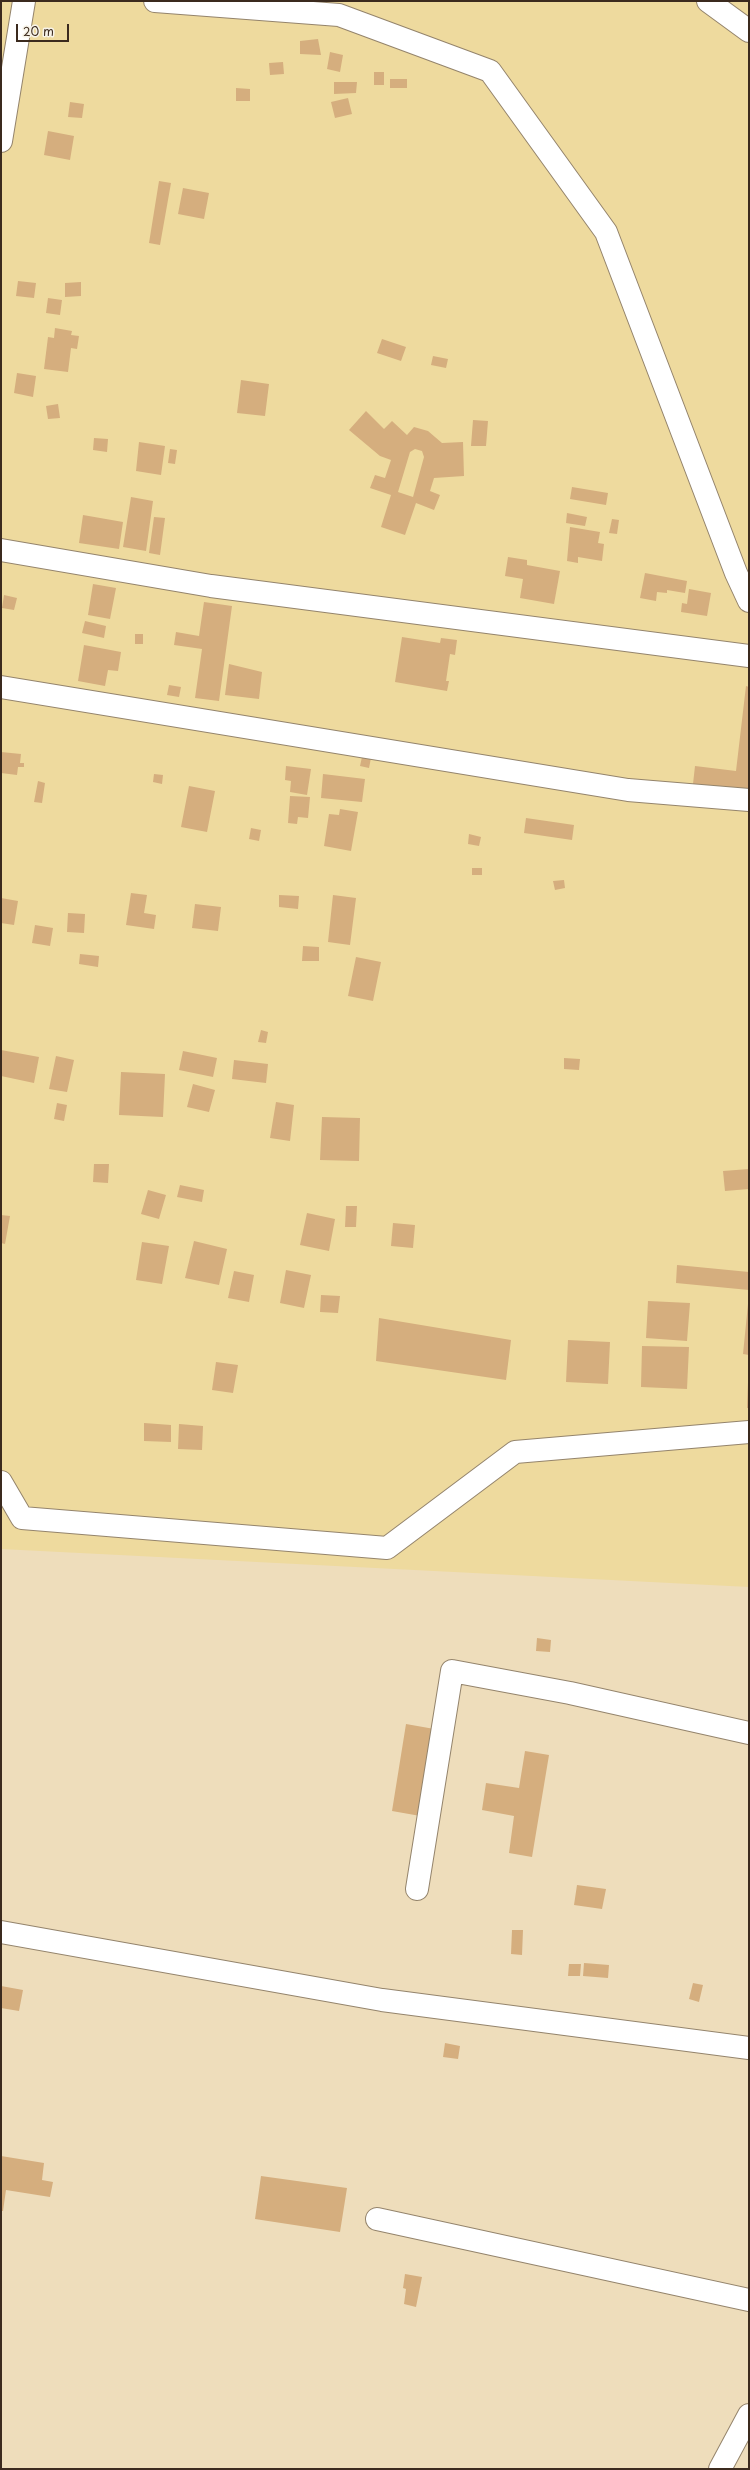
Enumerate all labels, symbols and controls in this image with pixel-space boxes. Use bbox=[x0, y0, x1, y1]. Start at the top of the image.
scale bar bbox=[18, 16, 71, 42]
text: 20 m bbox=[23, 22, 54, 40]

